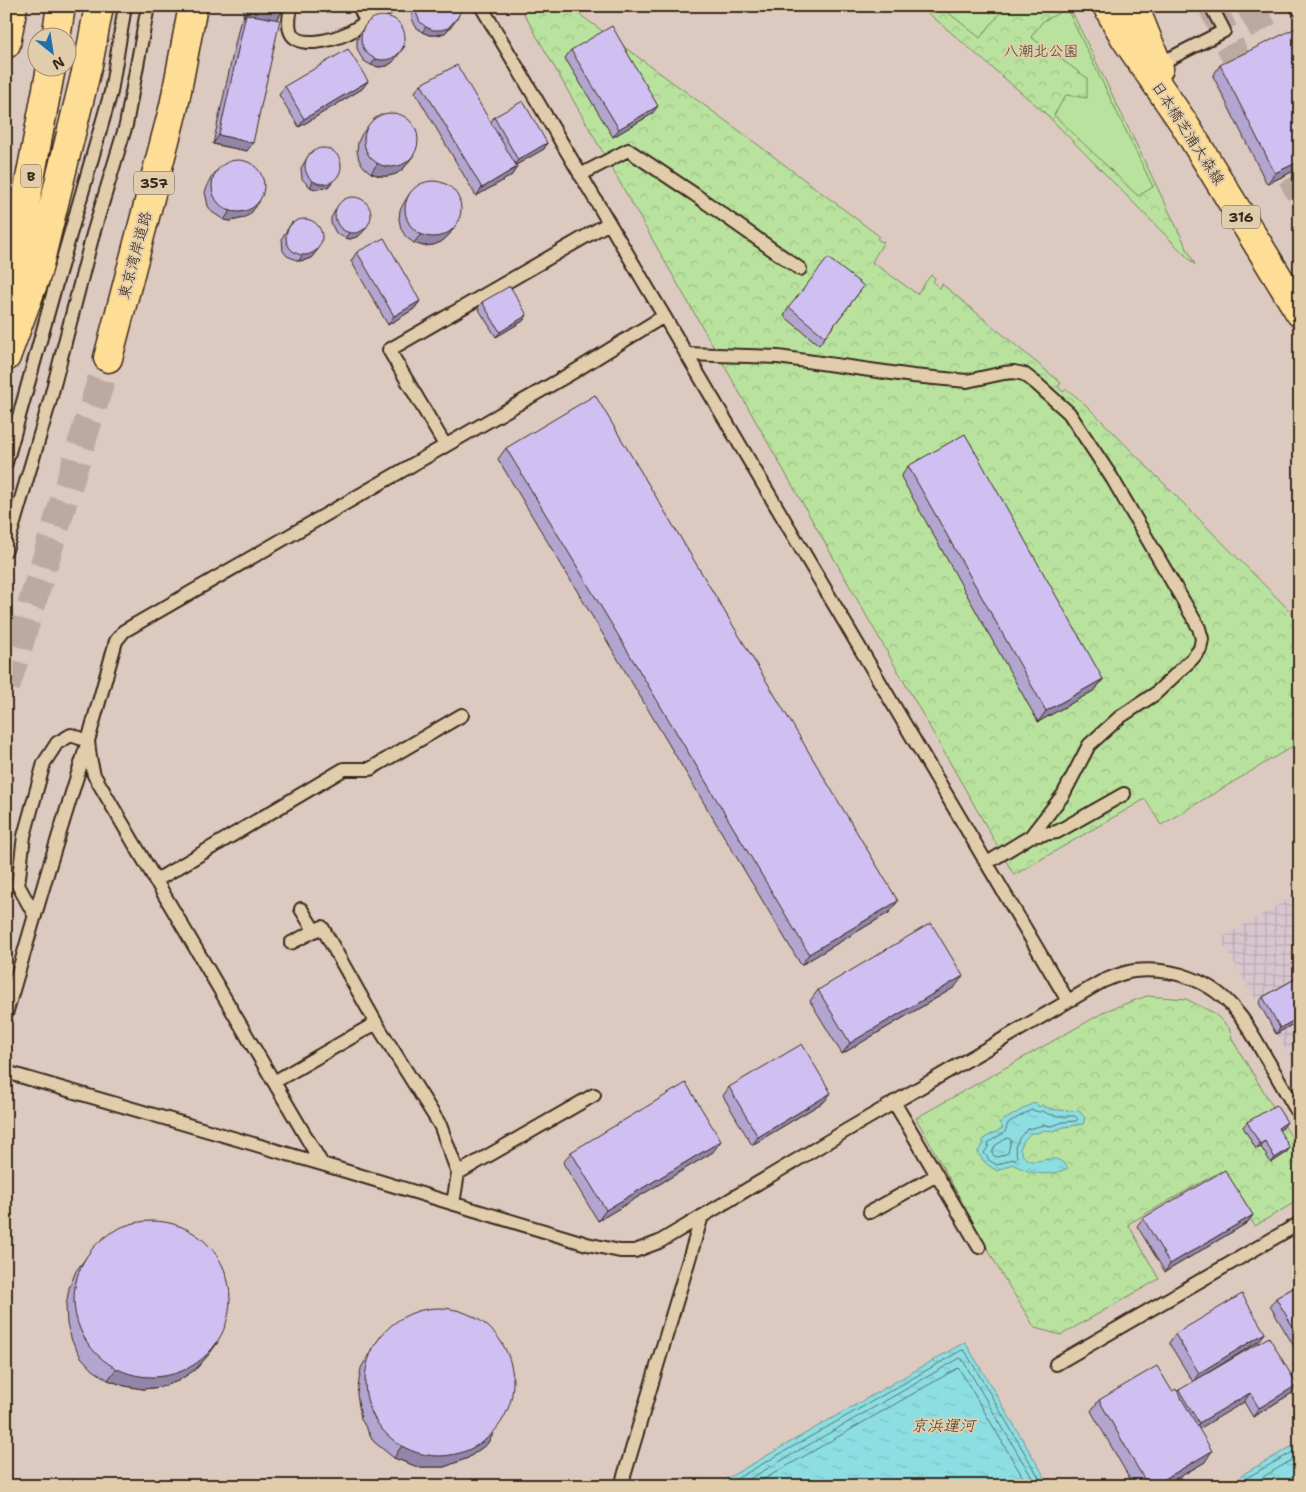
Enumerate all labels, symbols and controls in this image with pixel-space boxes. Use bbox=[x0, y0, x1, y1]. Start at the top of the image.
north arrow bbox=[28, 28, 78, 78]
park label: 八潮北公園 bbox=[1003, 41, 1079, 61]
text: N bbox=[49, 53, 68, 74]
street label: 日本橋芝浦大森線 bbox=[1147, 77, 1229, 189]
road number: B bbox=[21, 165, 41, 188]
road number: 357 bbox=[134, 172, 174, 194]
road number: 316 bbox=[1222, 206, 1260, 228]
street label: 東京湾岸道路 bbox=[114, 209, 156, 301]
water label: 京浜運河 bbox=[911, 1415, 977, 1436]

